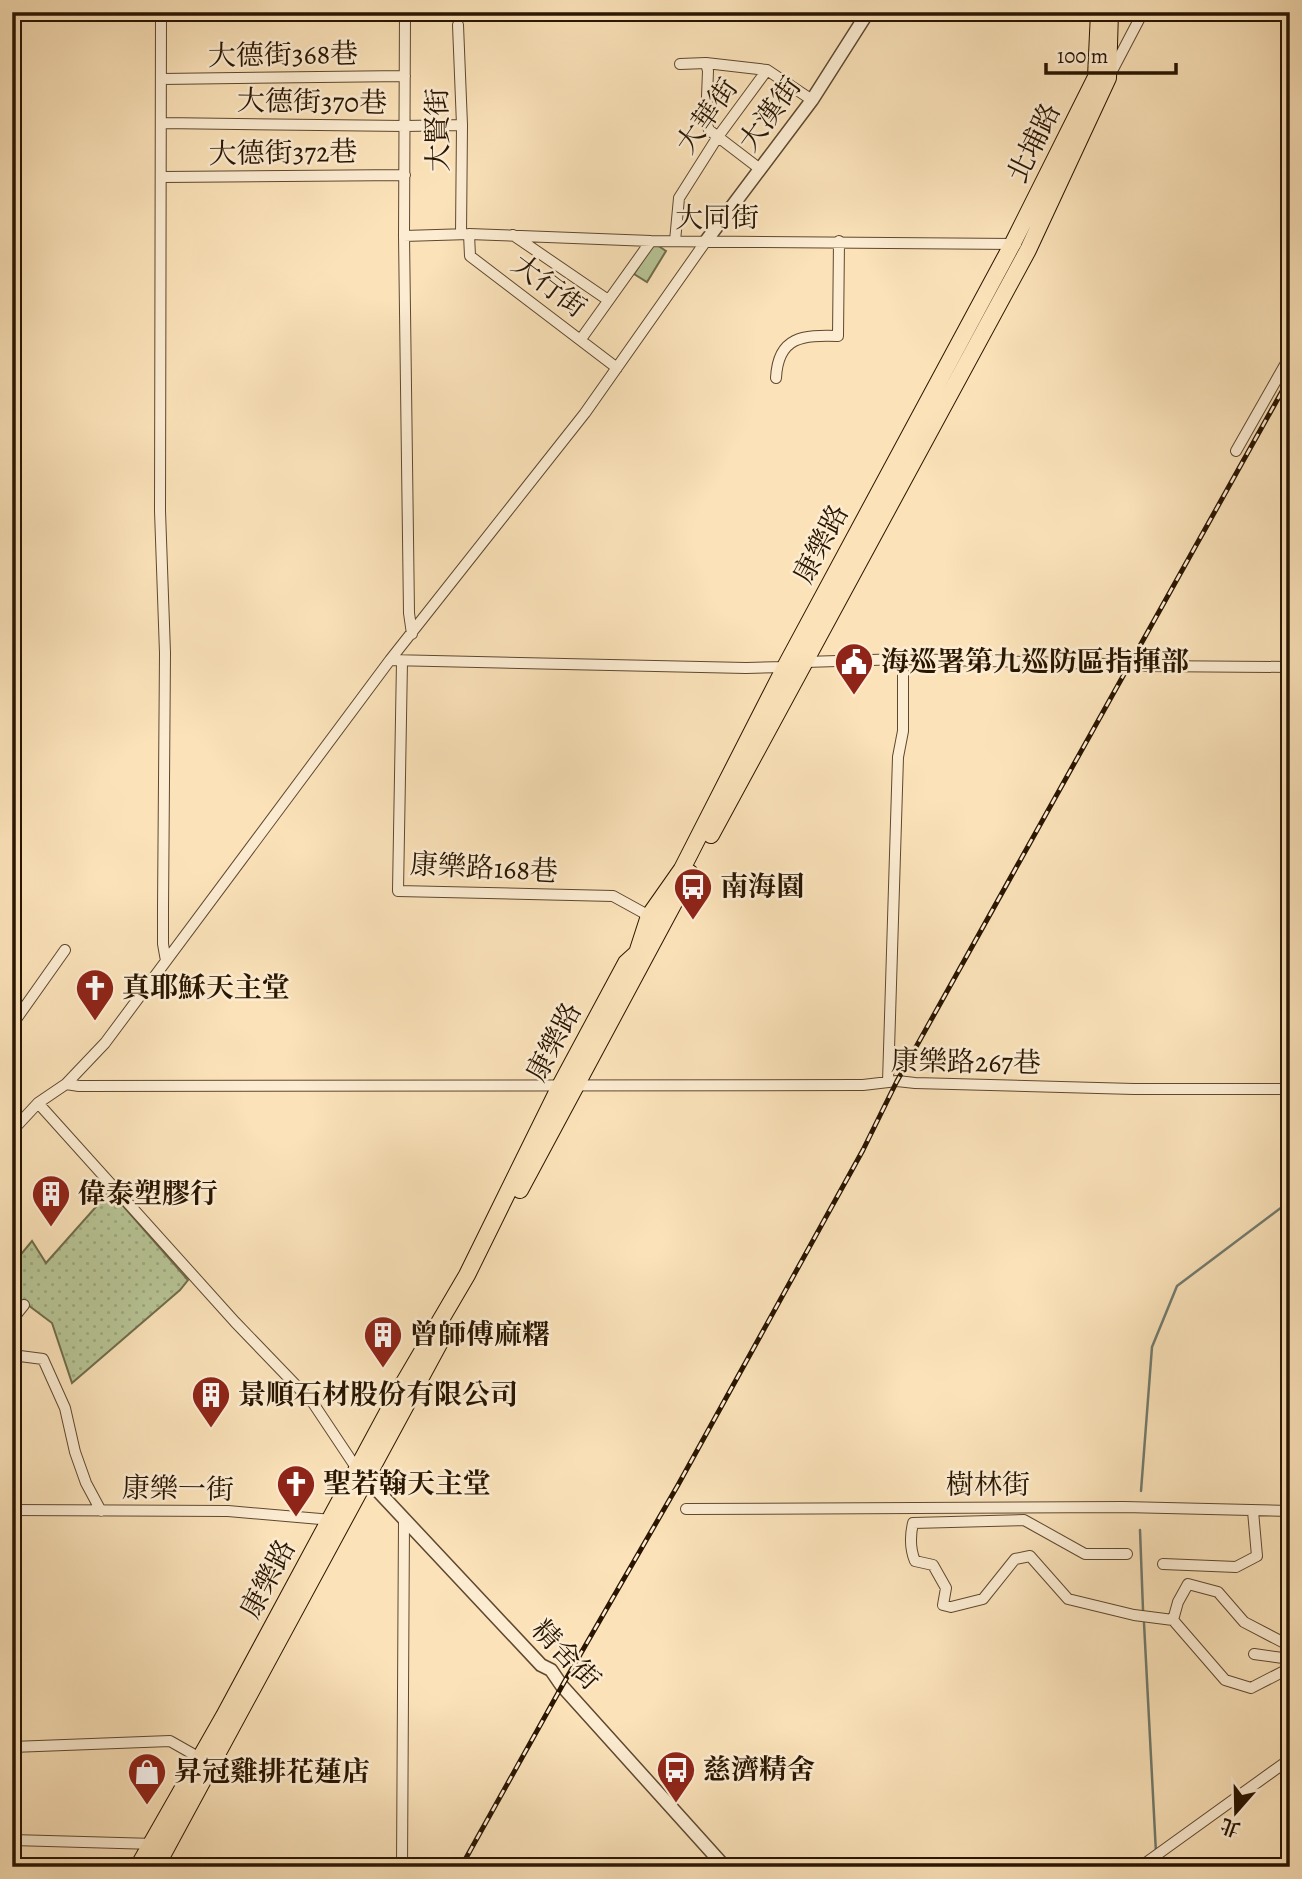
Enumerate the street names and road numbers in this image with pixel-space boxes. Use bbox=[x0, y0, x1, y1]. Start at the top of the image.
street label: 大德街368巷 bbox=[208, 35, 358, 75]
street label: 大漢街 bbox=[730, 69, 810, 159]
street label: 大華街 bbox=[667, 71, 747, 161]
street label: 大德街370巷 bbox=[237, 82, 387, 122]
street label: 大賢街 bbox=[418, 88, 458, 172]
street label: 北埔路 bbox=[999, 97, 1069, 189]
street label: 大德街372巷 bbox=[208, 133, 358, 173]
street label: 大同街 bbox=[675, 199, 759, 237]
street label: 大行街 bbox=[504, 246, 594, 326]
street label: 康樂路 bbox=[785, 498, 857, 590]
street label: 康樂路168巷 bbox=[409, 845, 559, 891]
street label: 康樂路 bbox=[518, 996, 590, 1088]
street label: 康樂路267巷 bbox=[891, 1042, 1041, 1082]
street label: 樹林街 bbox=[946, 1466, 1030, 1504]
street label: 康樂一街 bbox=[122, 1469, 234, 1509]
street label: 康樂路 bbox=[232, 1533, 304, 1625]
street label: 精舍街 bbox=[523, 1612, 609, 1698]

